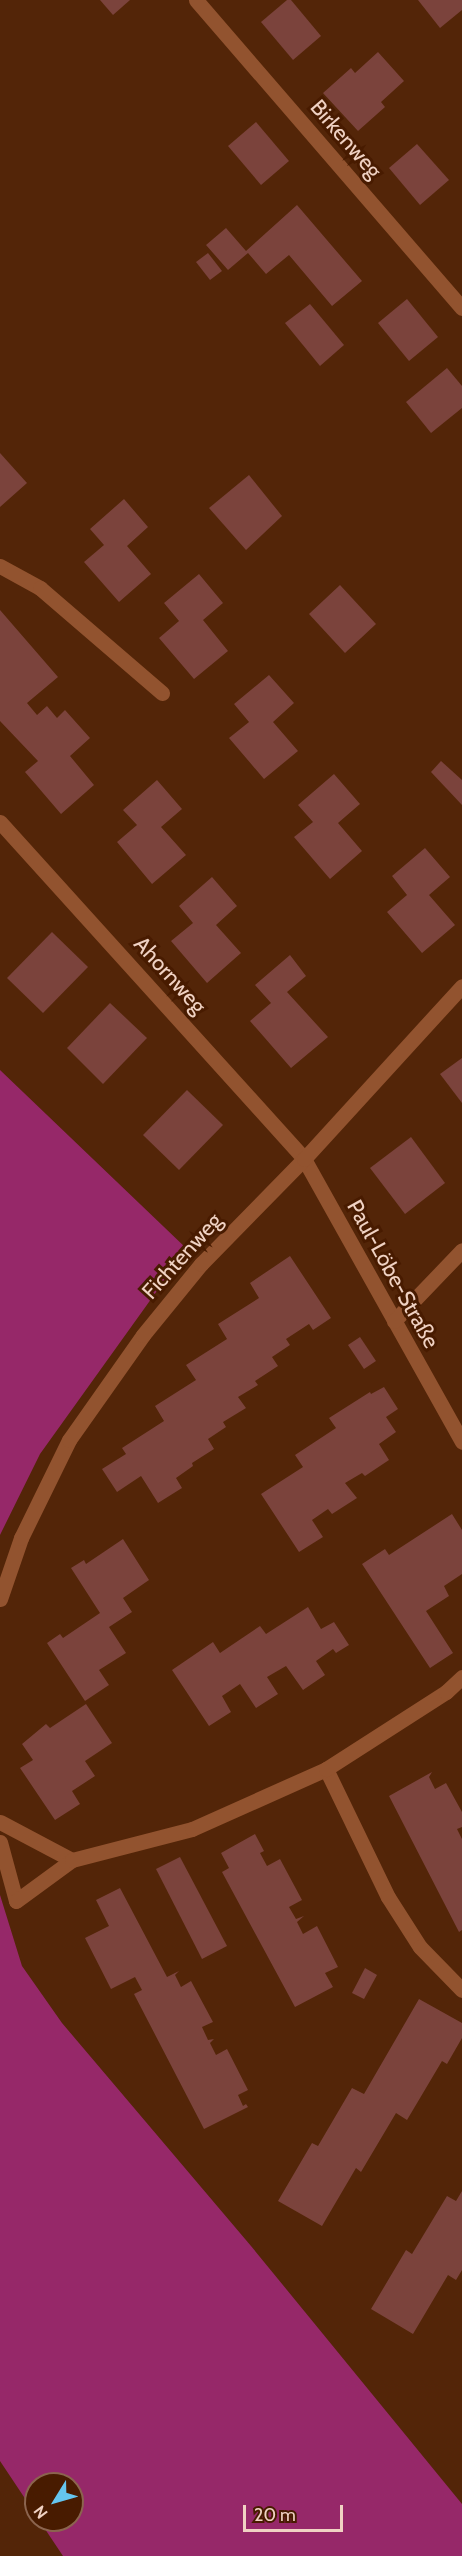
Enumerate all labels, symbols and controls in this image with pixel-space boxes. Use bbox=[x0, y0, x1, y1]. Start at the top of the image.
street label: Birkenweg bbox=[305, 94, 387, 184]
street label: Ahornweg bbox=[129, 931, 211, 1019]
street label: Paul-Löbe-Straße bbox=[341, 1195, 445, 1353]
street label: Fichtenweg bbox=[137, 1208, 227, 1304]
north arrow bbox=[24, 2472, 84, 2532]
scale bar bbox=[246, 2493, 346, 2531]
text: N bbox=[30, 2502, 52, 2522]
text: 20 m bbox=[254, 2504, 296, 2526]

